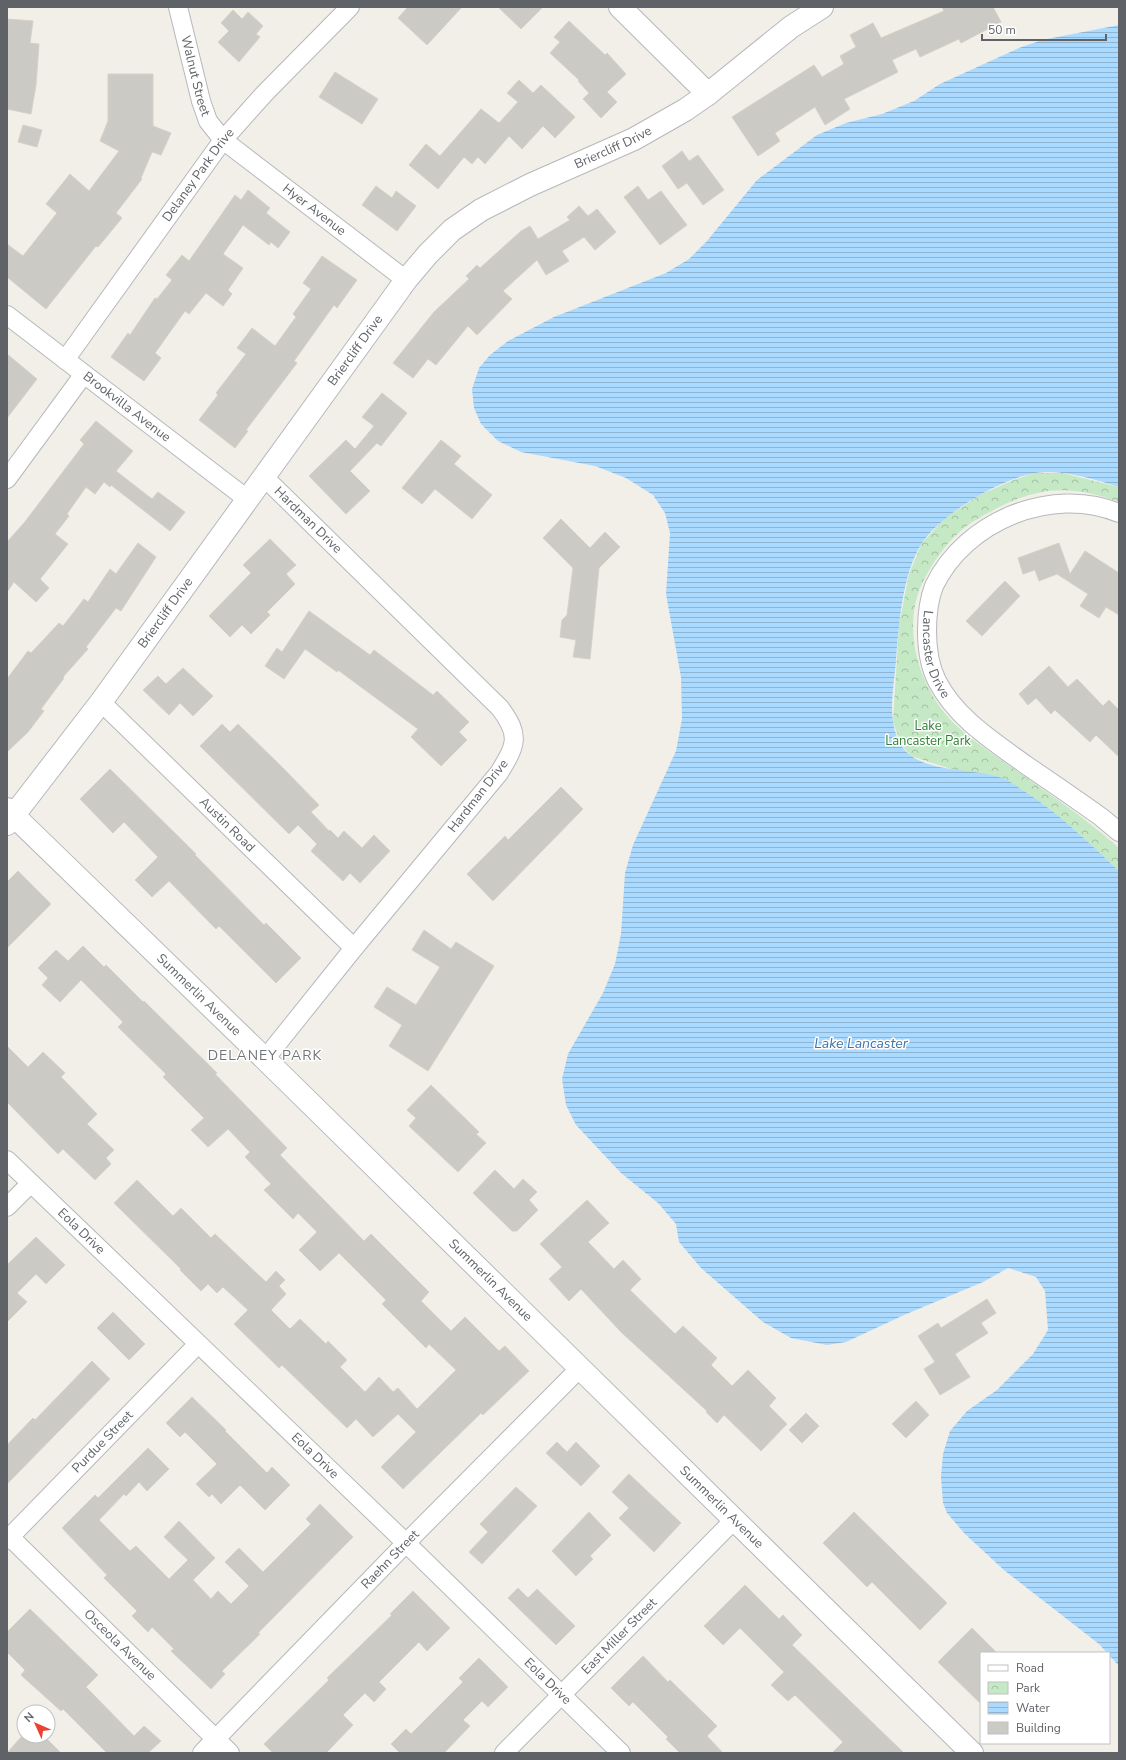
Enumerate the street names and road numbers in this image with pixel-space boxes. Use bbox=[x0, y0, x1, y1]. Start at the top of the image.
street label: Walnut Street bbox=[176, 34, 215, 119]
street label: Briercliff Drive bbox=[571, 122, 655, 173]
street label: Delaney Park Drive bbox=[158, 124, 238, 225]
street label: Hyer Avenue bbox=[279, 180, 350, 240]
street label: Briercliff Drive bbox=[324, 311, 387, 389]
street label: Brookvilla Avenue bbox=[79, 367, 174, 446]
street label: Hardman Drive bbox=[270, 483, 346, 558]
street label: Briercliff Drive bbox=[134, 574, 197, 652]
street label: Lancaster Drive bbox=[918, 610, 954, 702]
street label: Hardman Drive bbox=[444, 756, 512, 836]
street label: Austin Road bbox=[195, 793, 259, 856]
street label: Summerlin Avenue bbox=[153, 950, 245, 1040]
street label: Eola Drive bbox=[54, 1204, 109, 1259]
street label: Summerlin Avenue bbox=[444, 1235, 536, 1326]
street label: Purdue Street bbox=[68, 1406, 138, 1477]
street label: Eola Drive bbox=[287, 1429, 343, 1483]
street label: Summerlin Avenue bbox=[676, 1462, 768, 1553]
street label: Raehn Street bbox=[357, 1525, 423, 1593]
street label: East Miller Street bbox=[577, 1594, 661, 1678]
street label: Osceola Avenue bbox=[80, 1605, 160, 1685]
street label: Eola Drive bbox=[520, 1654, 575, 1709]

